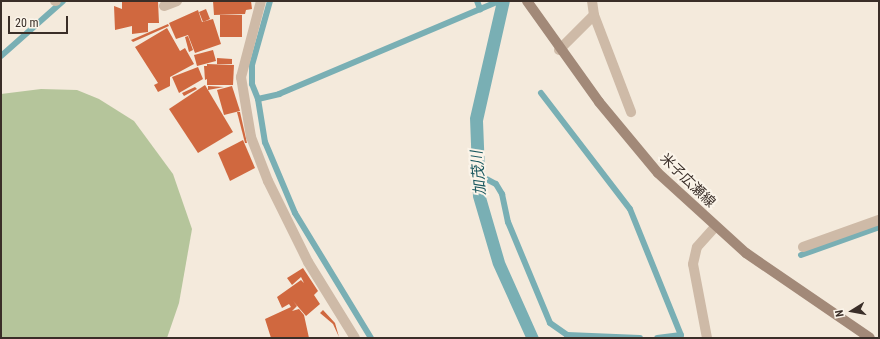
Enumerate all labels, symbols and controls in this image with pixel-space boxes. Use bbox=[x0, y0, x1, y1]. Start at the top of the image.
scale bar bbox=[10, 8, 70, 34]
text: 20 m bbox=[15, 16, 39, 30]
water label: 加茂川 bbox=[468, 150, 490, 196]
street label: 米子広瀬線 bbox=[657, 150, 719, 210]
north arrow bbox=[832, 291, 872, 331]
text: N bbox=[833, 309, 847, 318]

